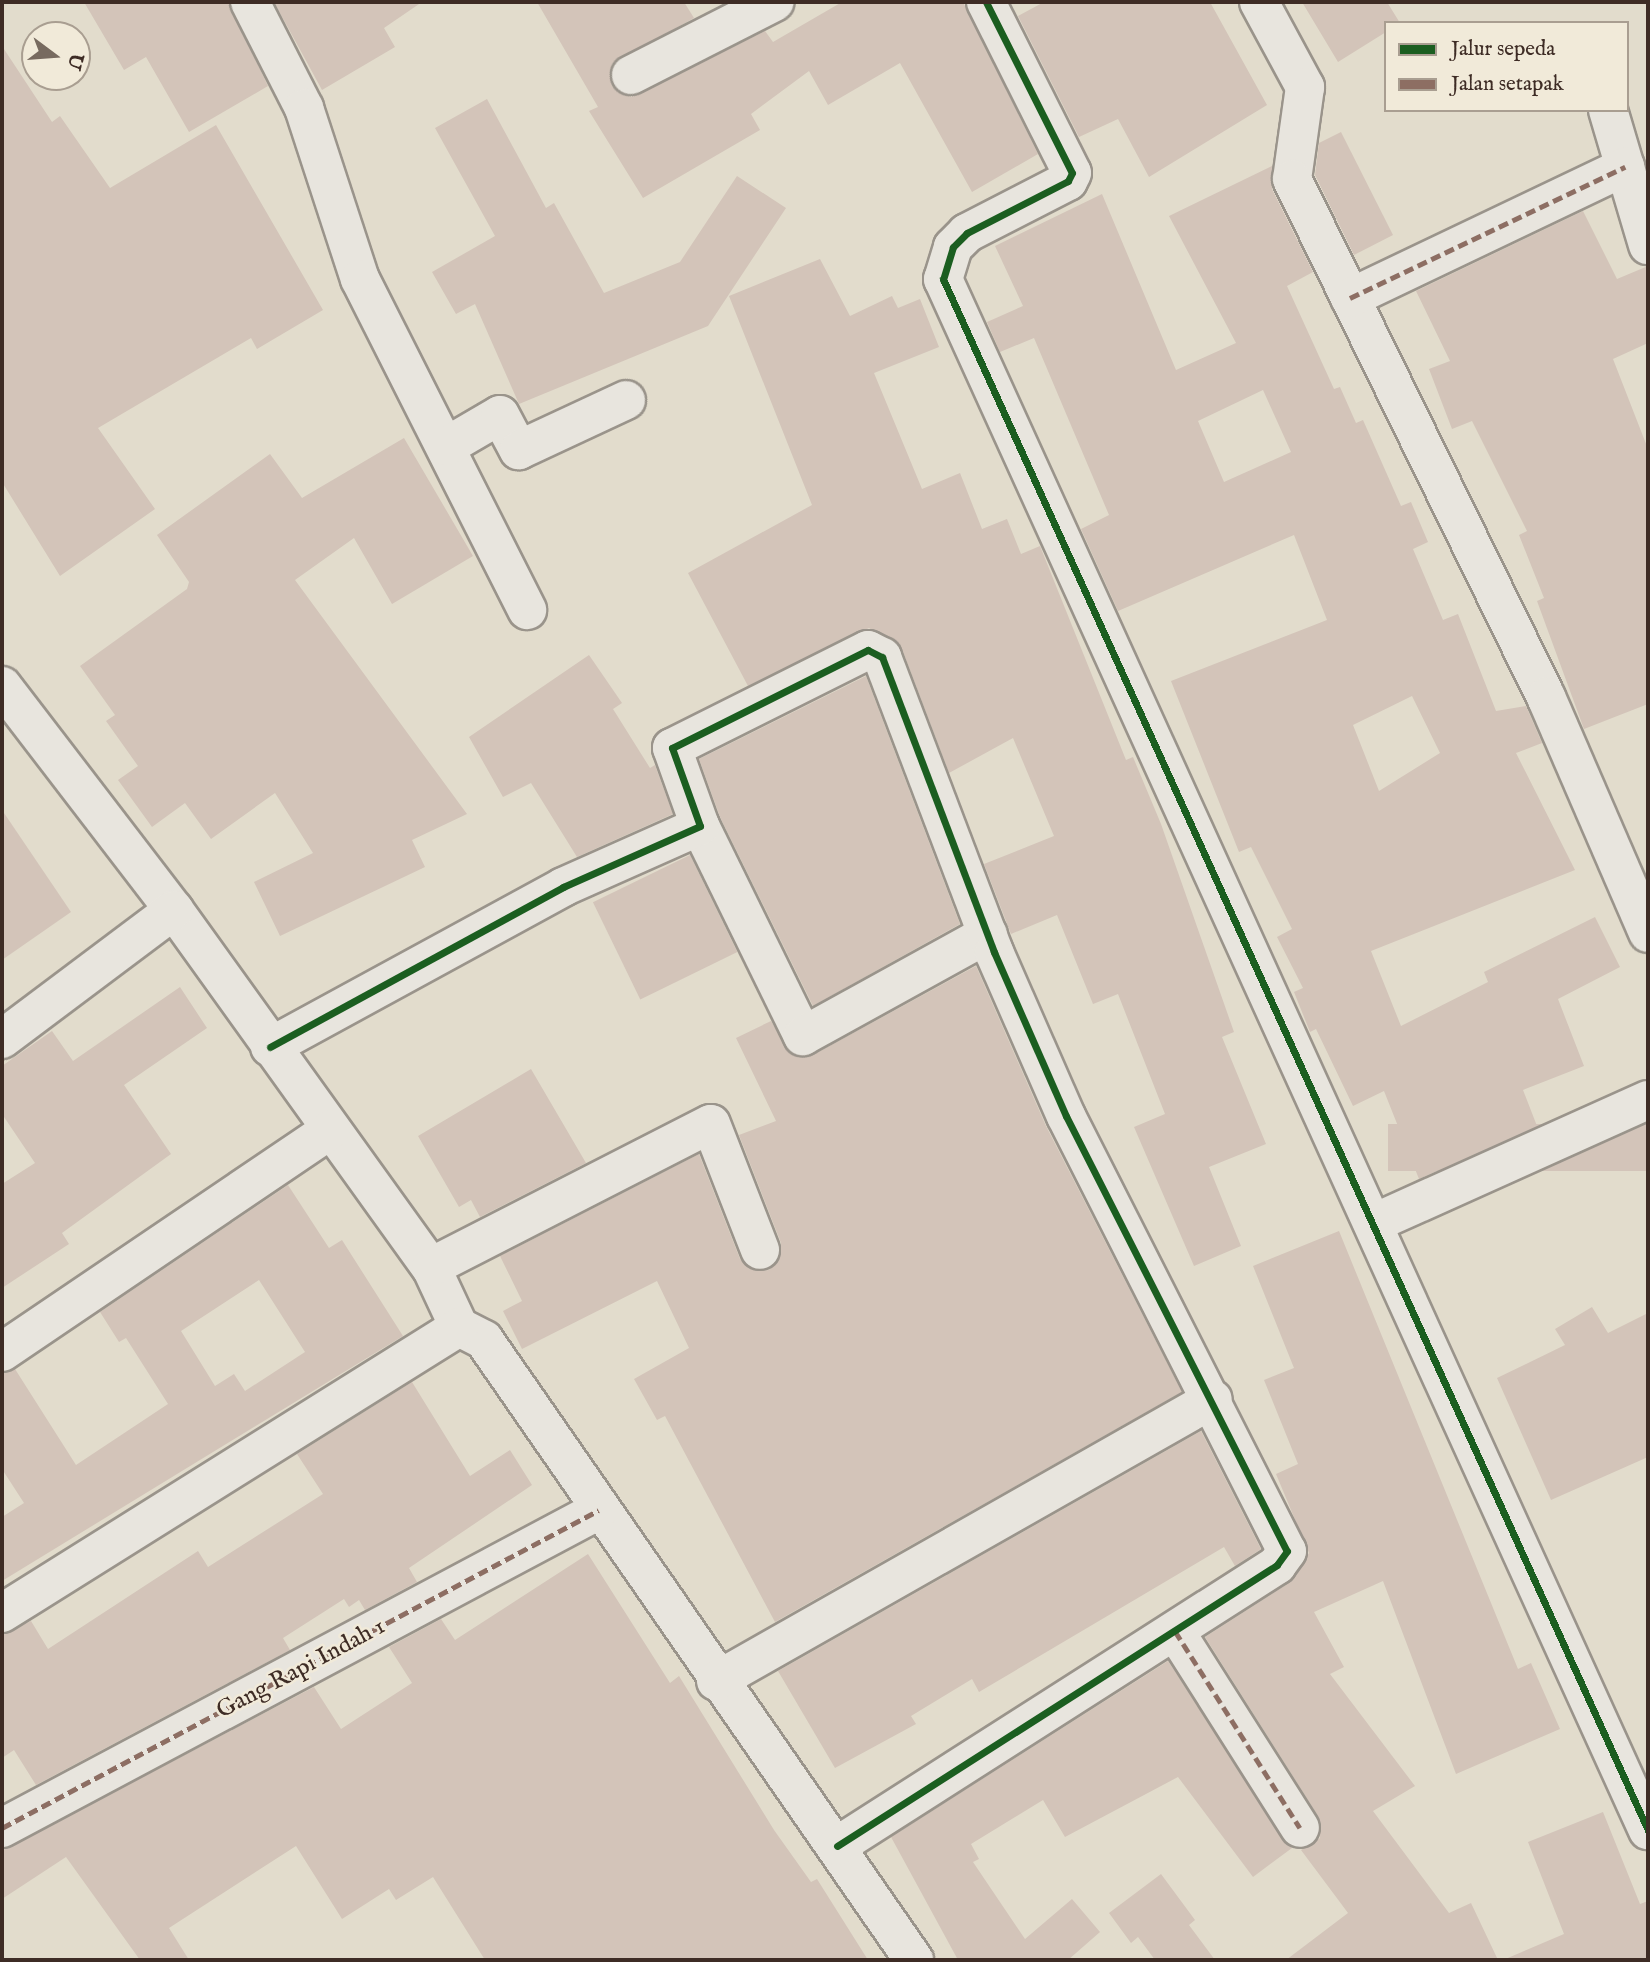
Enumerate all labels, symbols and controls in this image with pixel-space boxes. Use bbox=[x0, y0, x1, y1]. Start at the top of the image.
north arrow bbox=[21, 21, 91, 91]
legend bbox=[1384, 21, 1629, 112]
text: Jalur sepeda bbox=[1451, 36, 1555, 63]
text: U bbox=[61, 50, 88, 72]
text: Jalan setapak bbox=[1451, 71, 1564, 98]
street label: Gang Rapi Indah 1 bbox=[212, 1612, 390, 1726]

